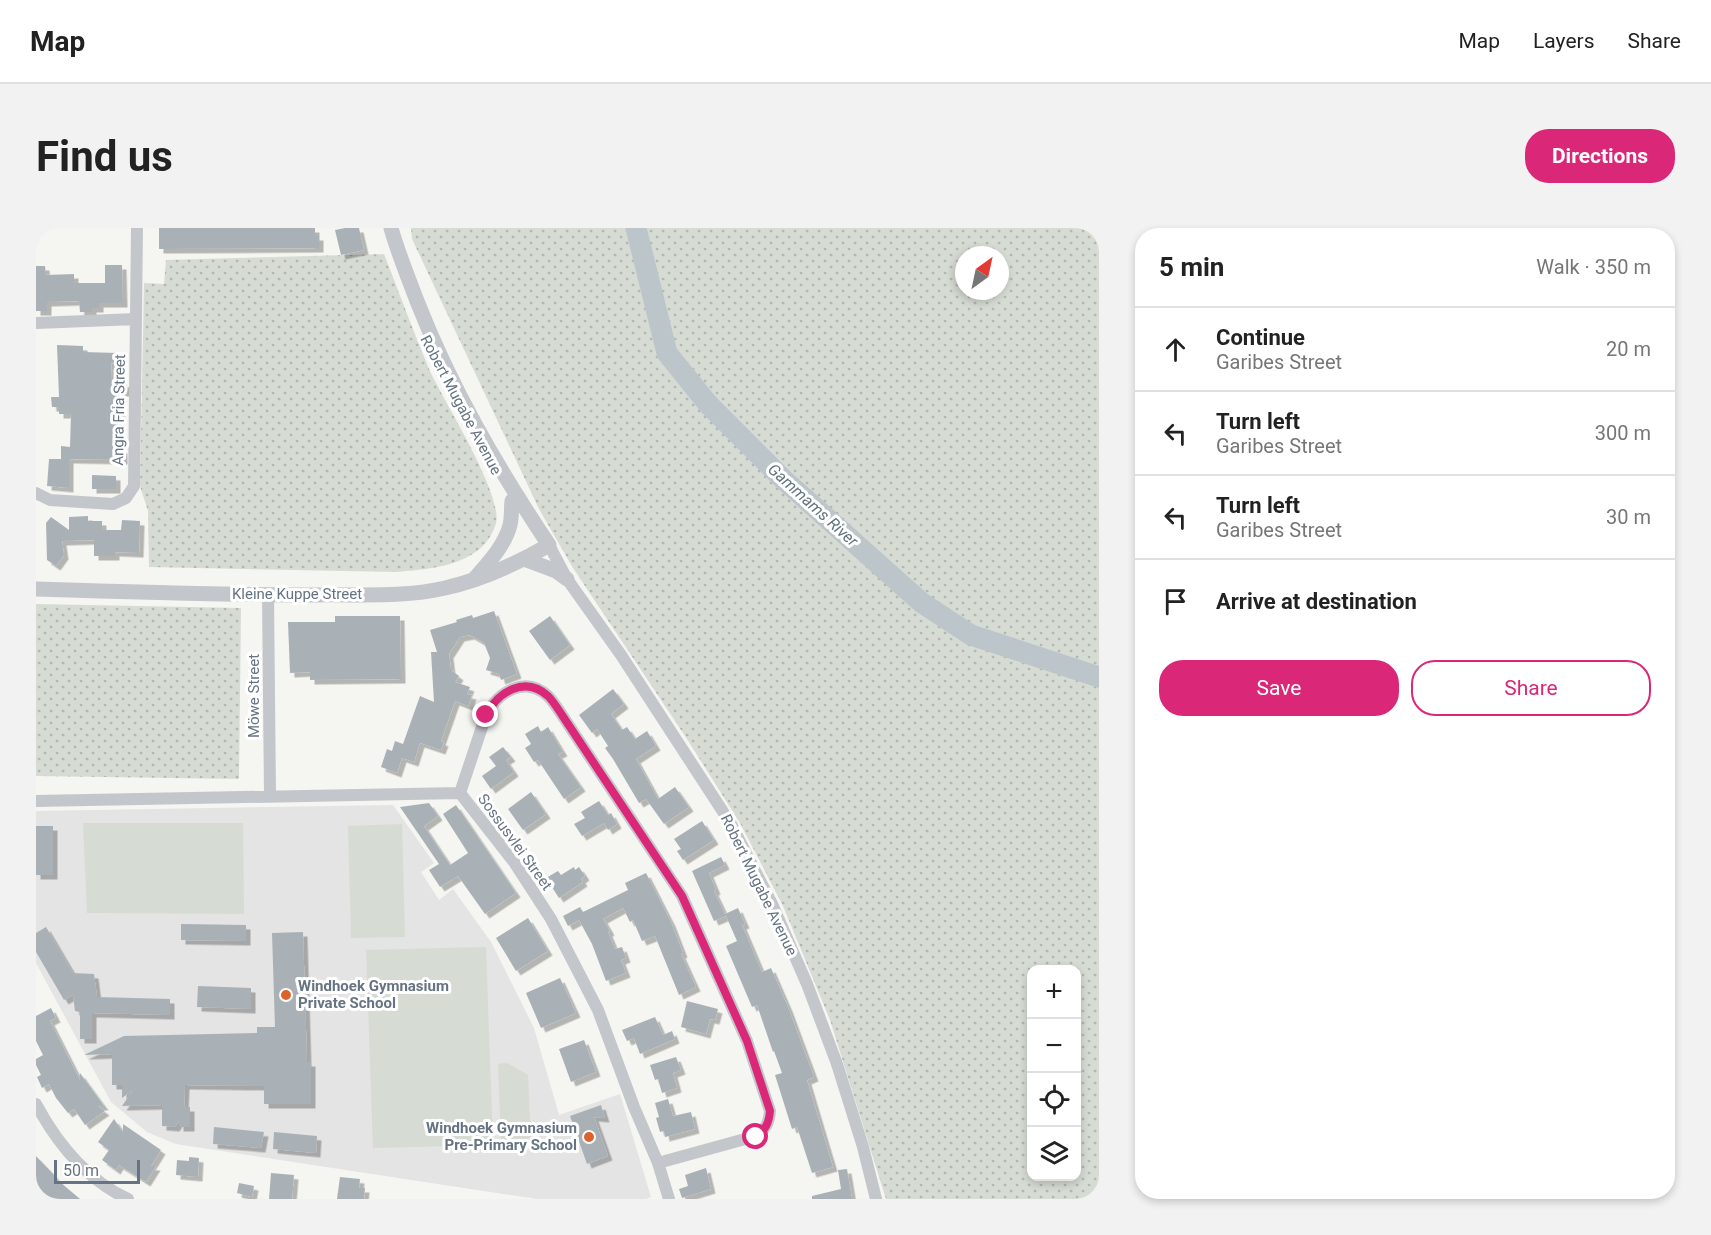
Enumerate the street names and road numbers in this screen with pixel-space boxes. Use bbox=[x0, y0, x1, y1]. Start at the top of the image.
street label: Robert Mugabe Avenue bbox=[417, 332, 505, 478]
street label: Angra Fria Street bbox=[109, 354, 129, 466]
street label: Kleine Kuppe Street bbox=[232, 585, 362, 603]
street label: Möwe Street bbox=[245, 654, 263, 738]
street label: Sossusvlei Street bbox=[474, 790, 556, 894]
street label: Robert Mugabe Avenue bbox=[717, 811, 801, 959]

